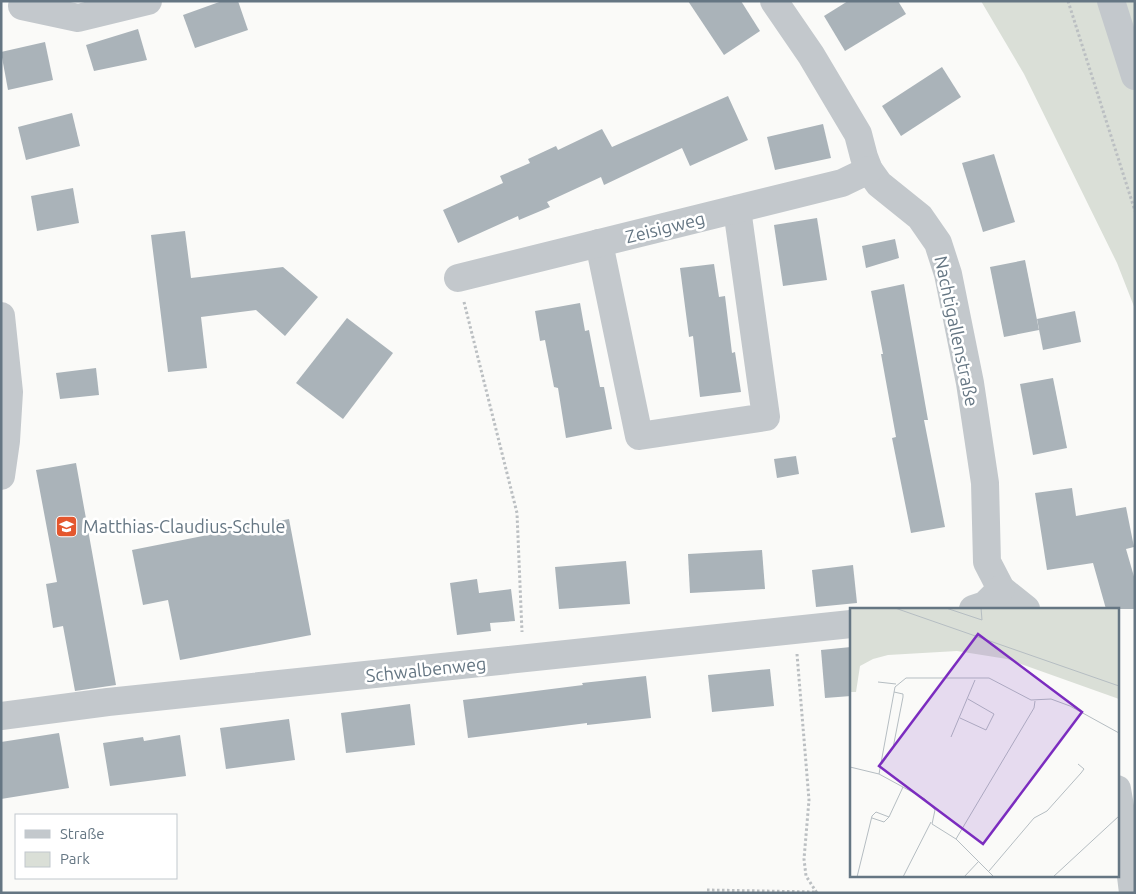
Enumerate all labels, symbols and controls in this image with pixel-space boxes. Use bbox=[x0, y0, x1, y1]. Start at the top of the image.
street label: Zeisigweg bbox=[623, 207, 707, 247]
street label: Nachtigallenstraße bbox=[931, 254, 983, 408]
school or university icon: Matthias-Claudius-Schule bbox=[55, 514, 79, 538]
place label: Matthias-Claudius-Schule bbox=[83, 516, 286, 536]
inset map bbox=[850, 608, 1118, 876]
street label: Schwalbenweg bbox=[365, 653, 487, 685]
legend bbox=[15, 814, 178, 879]
text: Straße bbox=[60, 825, 104, 842]
text: Park bbox=[60, 850, 90, 867]

